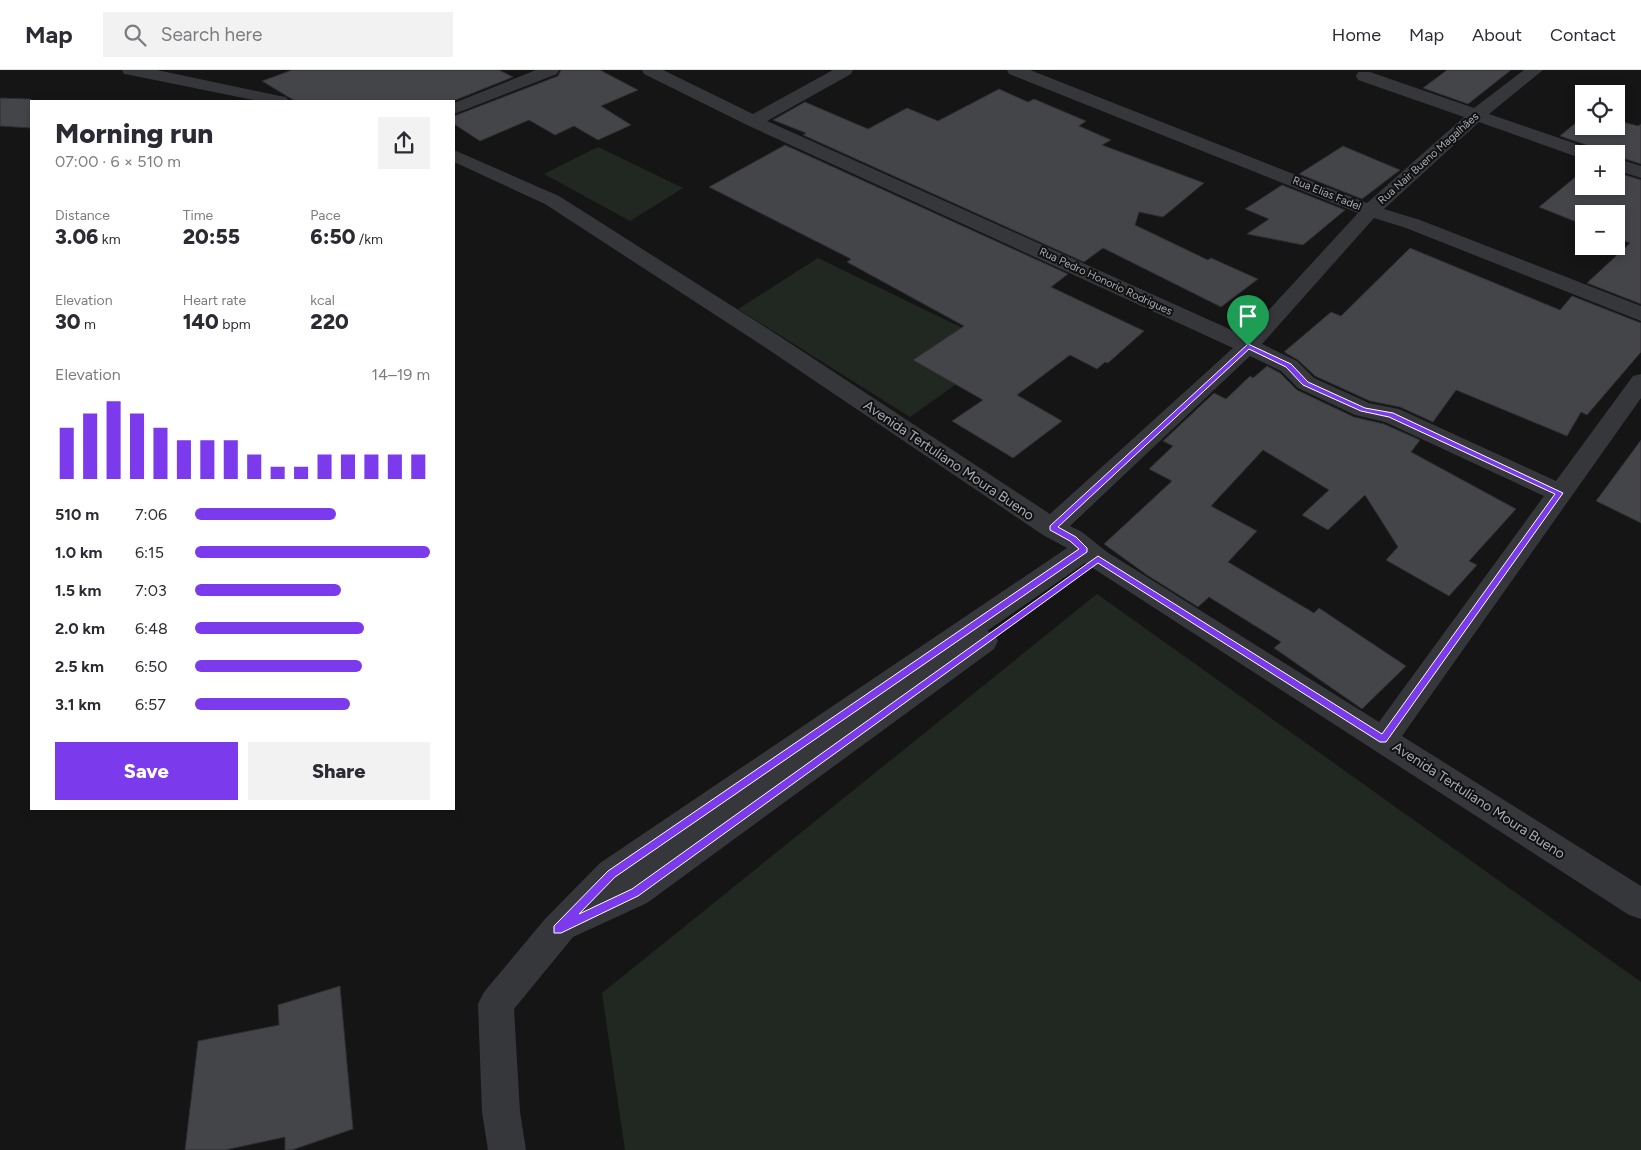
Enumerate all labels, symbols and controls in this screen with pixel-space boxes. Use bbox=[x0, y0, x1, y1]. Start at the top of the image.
search box bbox=[103, 12, 453, 57]
text: Map bbox=[25, 20, 73, 49]
icon: search bbox=[121, 21, 149, 49]
text: Search here bbox=[161, 23, 262, 46]
text: Home bbox=[1332, 24, 1381, 46]
text: Map bbox=[1409, 24, 1444, 46]
text: About bbox=[1472, 24, 1522, 46]
text: Contact bbox=[1550, 24, 1616, 46]
map controls bbox=[1575, 85, 1625, 255]
button: locate bbox=[1575, 85, 1625, 135]
street label: Rua Nair Bueno Magalhães bbox=[1375, 110, 1481, 207]
text: Morning run bbox=[55, 116, 213, 150]
button: share bbox=[378, 117, 430, 169]
button: + bbox=[1575, 145, 1625, 195]
text: 07:00 · 6 × 510 m bbox=[55, 152, 181, 171]
street label: Rua Elias Fadel bbox=[1291, 174, 1363, 213]
button: − bbox=[1575, 205, 1625, 255]
text: Distance bbox=[55, 207, 110, 224]
text: Time bbox=[183, 207, 213, 224]
text: Pace bbox=[310, 207, 341, 224]
text: 3.06 bbox=[55, 224, 98, 249]
text: 20:55 bbox=[183, 224, 240, 249]
text: 6:50 bbox=[310, 224, 355, 249]
text: km bbox=[98, 231, 121, 248]
text: /km bbox=[355, 231, 383, 248]
street label: Rua Pedro Honorio Rodrigues bbox=[1037, 245, 1174, 318]
text: Elevation bbox=[55, 292, 113, 309]
text: Heart rate bbox=[183, 292, 246, 309]
text: kcal bbox=[310, 292, 335, 309]
pin bbox=[1227, 295, 1269, 346]
icon: arrive bbox=[1234, 302, 1262, 330]
text: 30 bbox=[55, 309, 80, 334]
text: 140 bbox=[183, 309, 219, 334]
text: 220 bbox=[310, 309, 349, 334]
text: m bbox=[80, 316, 96, 333]
text: bpm bbox=[219, 316, 251, 333]
text: Elevation bbox=[55, 365, 121, 384]
text: 14–19 m bbox=[371, 365, 430, 384]
street label: Avenida Tertuliano Moura Bueno bbox=[860, 397, 1037, 524]
text: 510 m bbox=[55, 505, 99, 524]
text: 7:06 bbox=[135, 505, 167, 524]
text: 1.0 km bbox=[55, 543, 102, 562]
text: 6:15 bbox=[135, 543, 164, 562]
text: 1.5 km bbox=[55, 581, 101, 600]
text: 7:03 bbox=[135, 581, 167, 600]
text: 2.0 km bbox=[55, 619, 105, 638]
text: 6:48 bbox=[135, 619, 168, 638]
text: 2.5 km bbox=[55, 657, 104, 676]
text: 6:50 bbox=[135, 657, 168, 676]
text: 3.1 km bbox=[55, 695, 101, 714]
text: 6:57 bbox=[135, 695, 166, 714]
street label: Avenida Tertuliano Moura Bueno bbox=[1389, 738, 1568, 863]
button: Save bbox=[55, 742, 238, 800]
button: Share bbox=[248, 742, 430, 800]

